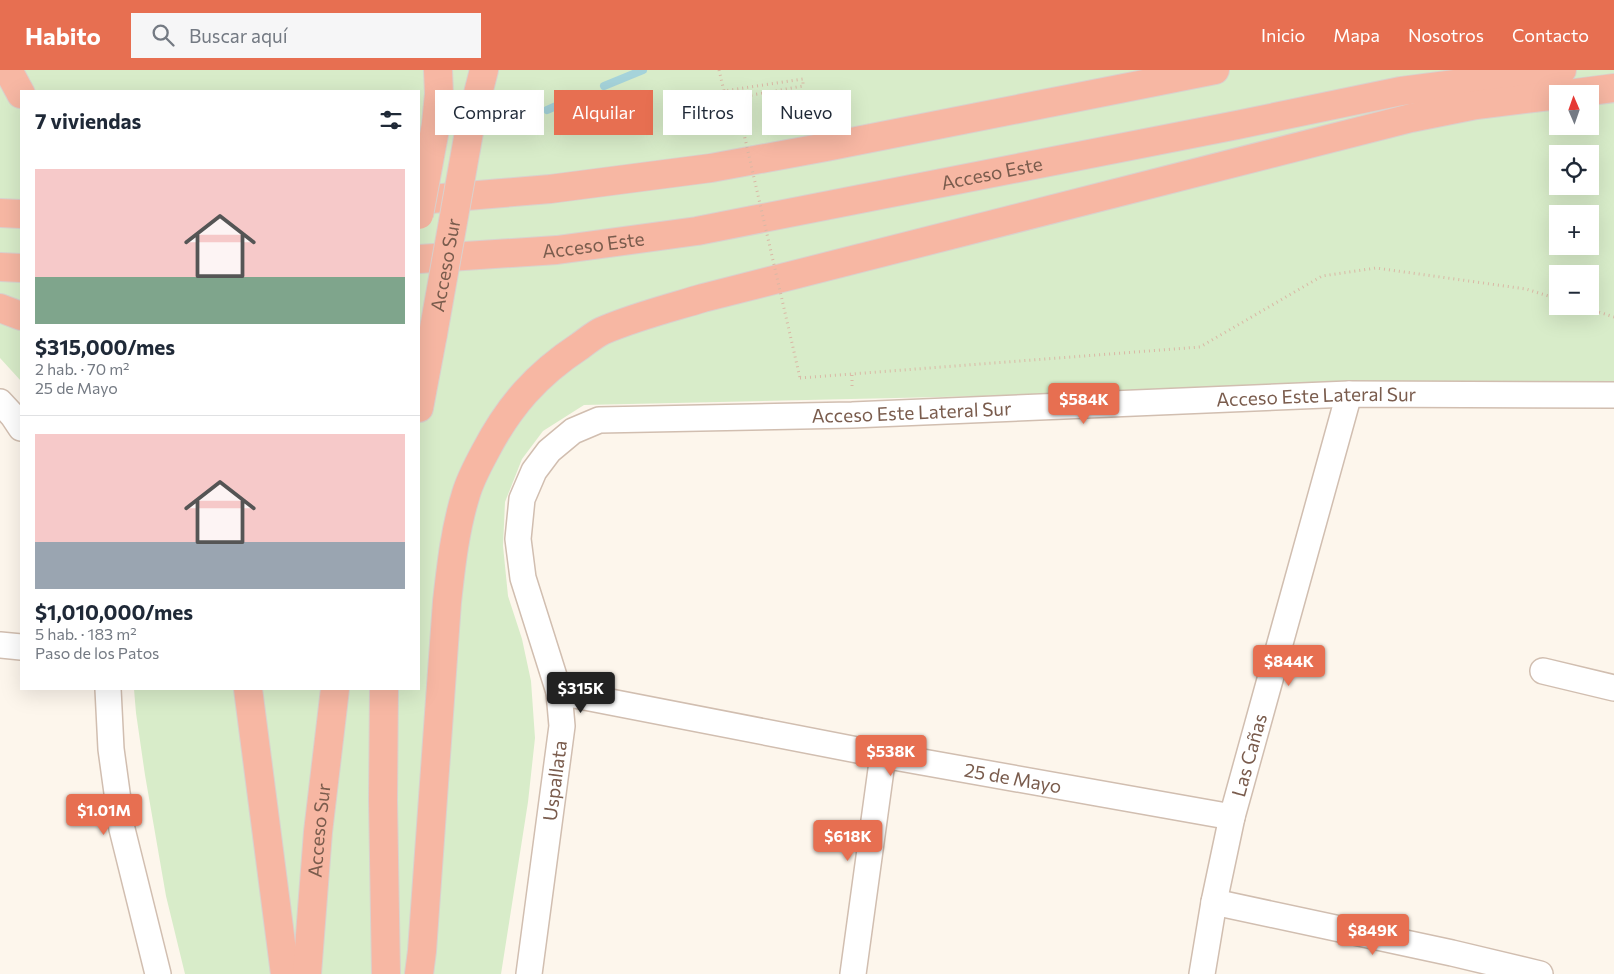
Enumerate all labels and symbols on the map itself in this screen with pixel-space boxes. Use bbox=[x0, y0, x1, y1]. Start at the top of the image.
north arrow bbox=[1549, 85, 1599, 135]
street label: Acceso Este bbox=[939, 151, 1044, 194]
street label: Acceso Sur bbox=[425, 216, 464, 314]
street label: Acceso Este bbox=[542, 226, 646, 262]
pin: $584K bbox=[1049, 382, 1119, 425]
street label: Acceso Este Lateral Sur bbox=[1216, 382, 1417, 411]
street label: Acceso Este Lateral Sur bbox=[811, 396, 1012, 427]
pin: $844K bbox=[1254, 644, 1324, 687]
pin: $315K bbox=[546, 672, 616, 714]
street label: Las Cañas bbox=[1226, 711, 1271, 799]
pin: $538K bbox=[856, 734, 926, 777]
street label: Uspallata bbox=[537, 739, 571, 822]
street label: 25 de Mayo bbox=[963, 758, 1063, 798]
street label: Acceso Sur bbox=[303, 782, 335, 878]
pin: $1.01M bbox=[63, 794, 145, 836]
pin: $618K bbox=[813, 820, 883, 862]
pin: $849K bbox=[1338, 914, 1408, 956]

